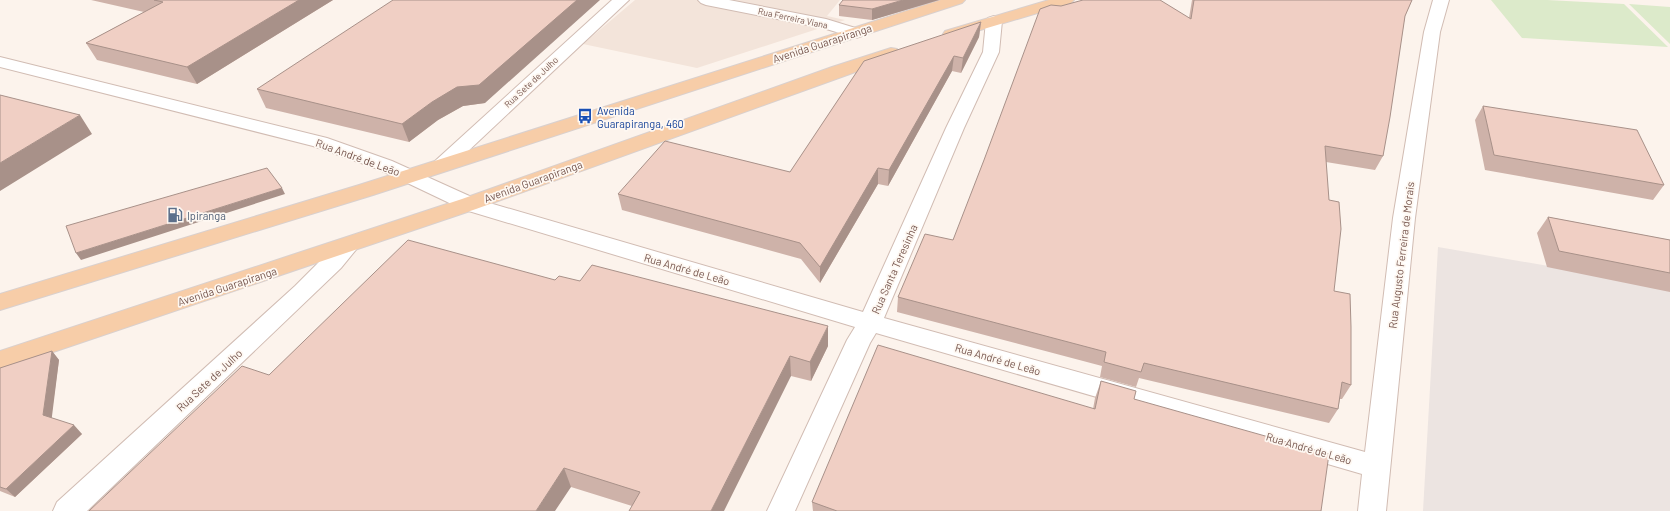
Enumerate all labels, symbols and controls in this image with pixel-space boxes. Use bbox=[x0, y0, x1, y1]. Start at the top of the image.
street label: Rua Ferreira Viana bbox=[757, 5, 829, 31]
street label: Avenida Guarapiranga bbox=[771, 21, 873, 65]
street label: Rua Sete de Julho bbox=[502, 54, 560, 110]
place label: Avenida Guarapiranga, 460 bbox=[597, 104, 684, 130]
bus stop icon: Avenida Guarapiranga, 460 bbox=[576, 107, 594, 125]
street label: Rua André de Leão bbox=[314, 136, 402, 178]
street label: Avenida Guarapiranga bbox=[482, 157, 584, 205]
street label: Rua Augusto Ferreira de Morais bbox=[1386, 181, 1416, 329]
fuel station icon: Ipiranga bbox=[166, 206, 184, 224]
place label: Ipiranga bbox=[187, 209, 226, 222]
street label: Rua Santa Teresinha bbox=[868, 222, 920, 316]
street label: Rua André de Leão bbox=[643, 251, 731, 287]
street label: Avenida Guarapiranga bbox=[176, 264, 278, 308]
street label: Rua André de Leão bbox=[954, 341, 1042, 377]
street label: Rua Sete de Julho bbox=[173, 346, 245, 414]
street label: Rua André de Leão bbox=[1265, 430, 1353, 466]

